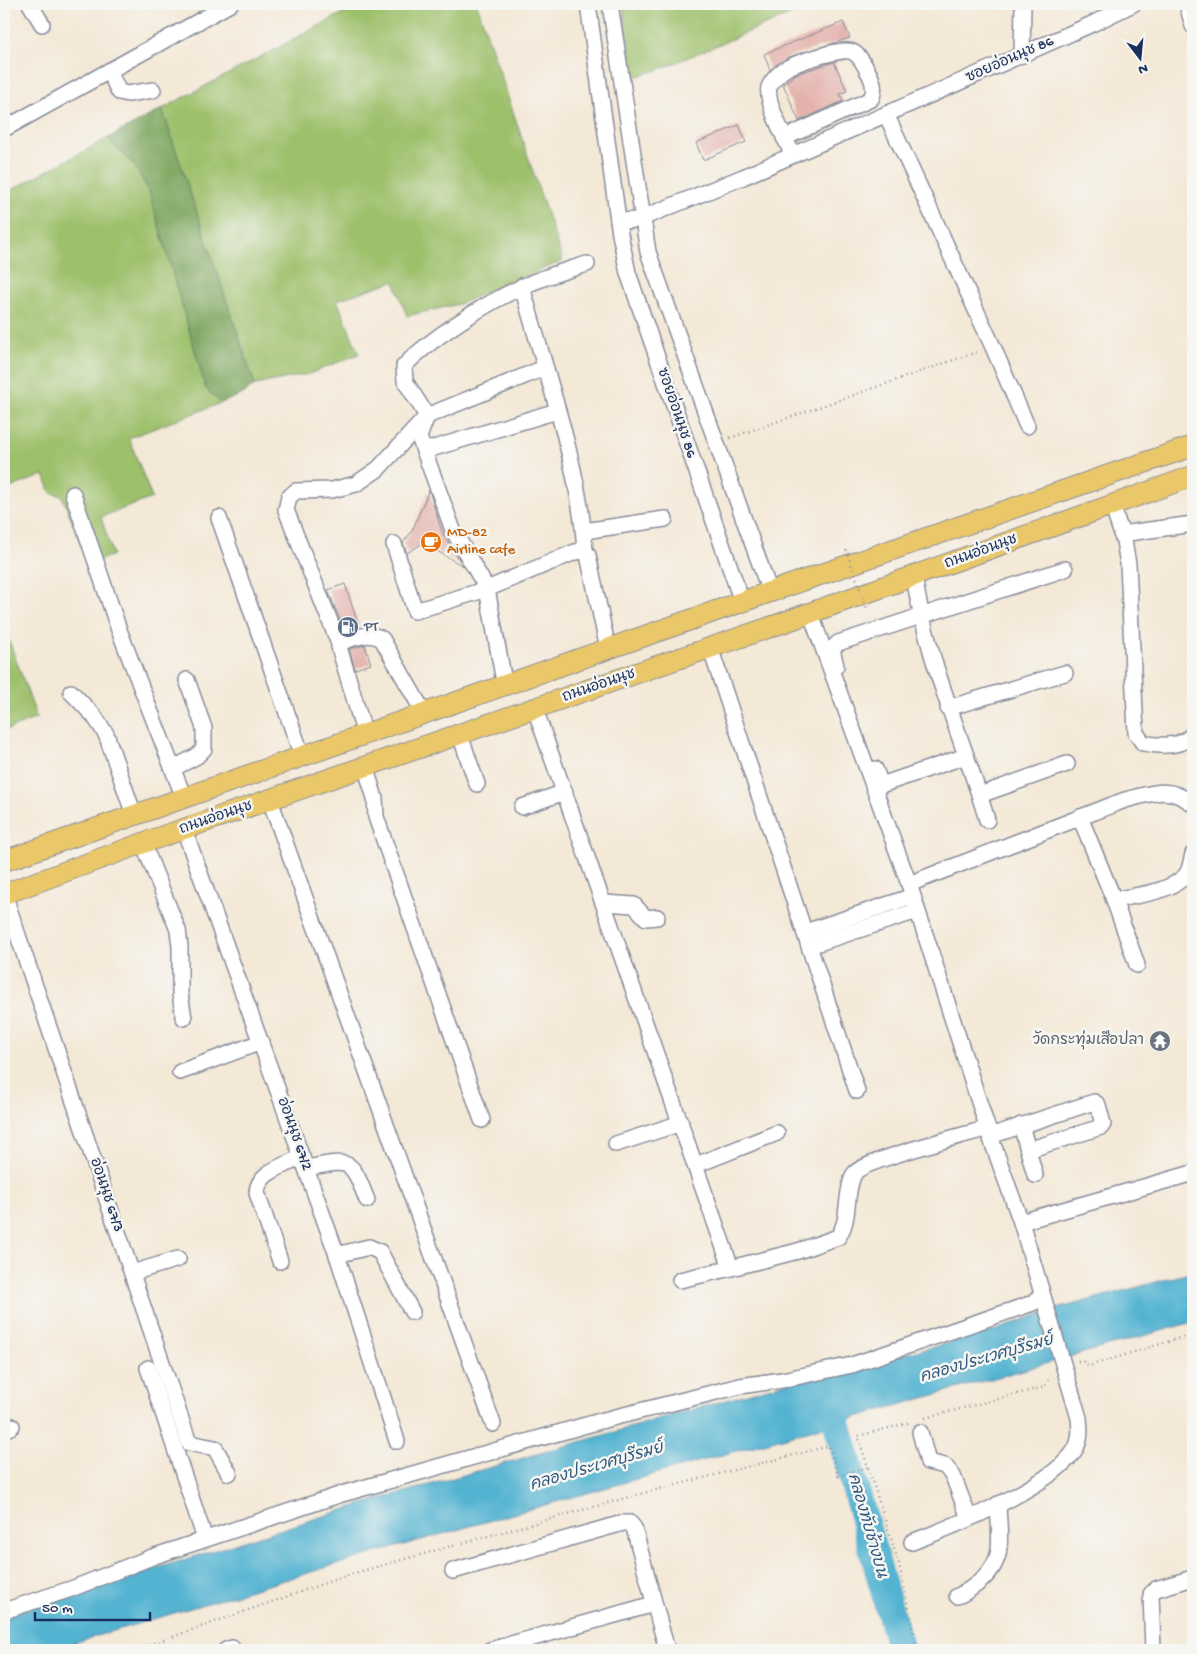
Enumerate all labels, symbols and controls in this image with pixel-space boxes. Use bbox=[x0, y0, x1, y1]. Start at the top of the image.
street label: ซอยอ่อนนุช 86 bbox=[962, 30, 1057, 87]
north arrow bbox=[1114, 32, 1164, 82]
text: N bbox=[1136, 59, 1150, 78]
street label: ซอยอ่อนนุช 86 bbox=[652, 365, 703, 461]
place label: MD-82 Airline cafe bbox=[447, 524, 515, 559]
street label: ถนนอ่อนนุช bbox=[941, 528, 1020, 573]
cafe icon: MD-82 Airline cafe bbox=[419, 530, 443, 554]
fuel station icon: PT bbox=[336, 615, 360, 639]
place label: PT bbox=[363, 618, 379, 636]
street label: ถนนอ่อนนุช bbox=[559, 662, 638, 707]
street label: ถนนอ่อนนุช bbox=[176, 794, 255, 839]
place label: วัดกระทุ่มเสือปลา bbox=[1033, 1029, 1144, 1050]
temple icon: วัดกระทุ่มเสือปลา bbox=[1148, 1029, 1172, 1053]
street label: อ่อนนุช 67/2 bbox=[272, 1094, 318, 1173]
street label: อ่อนนุช 67/3 bbox=[85, 1155, 130, 1234]
water label: คลองประเวศบุรีรมย์ bbox=[917, 1327, 1060, 1388]
water label: คลองประเวศบุรีรมย์ bbox=[527, 1435, 670, 1496]
water label: คลองทับช้างบน bbox=[842, 1471, 894, 1581]
scale bar bbox=[35, 1589, 150, 1621]
text: 50 m bbox=[42, 1600, 73, 1618]

